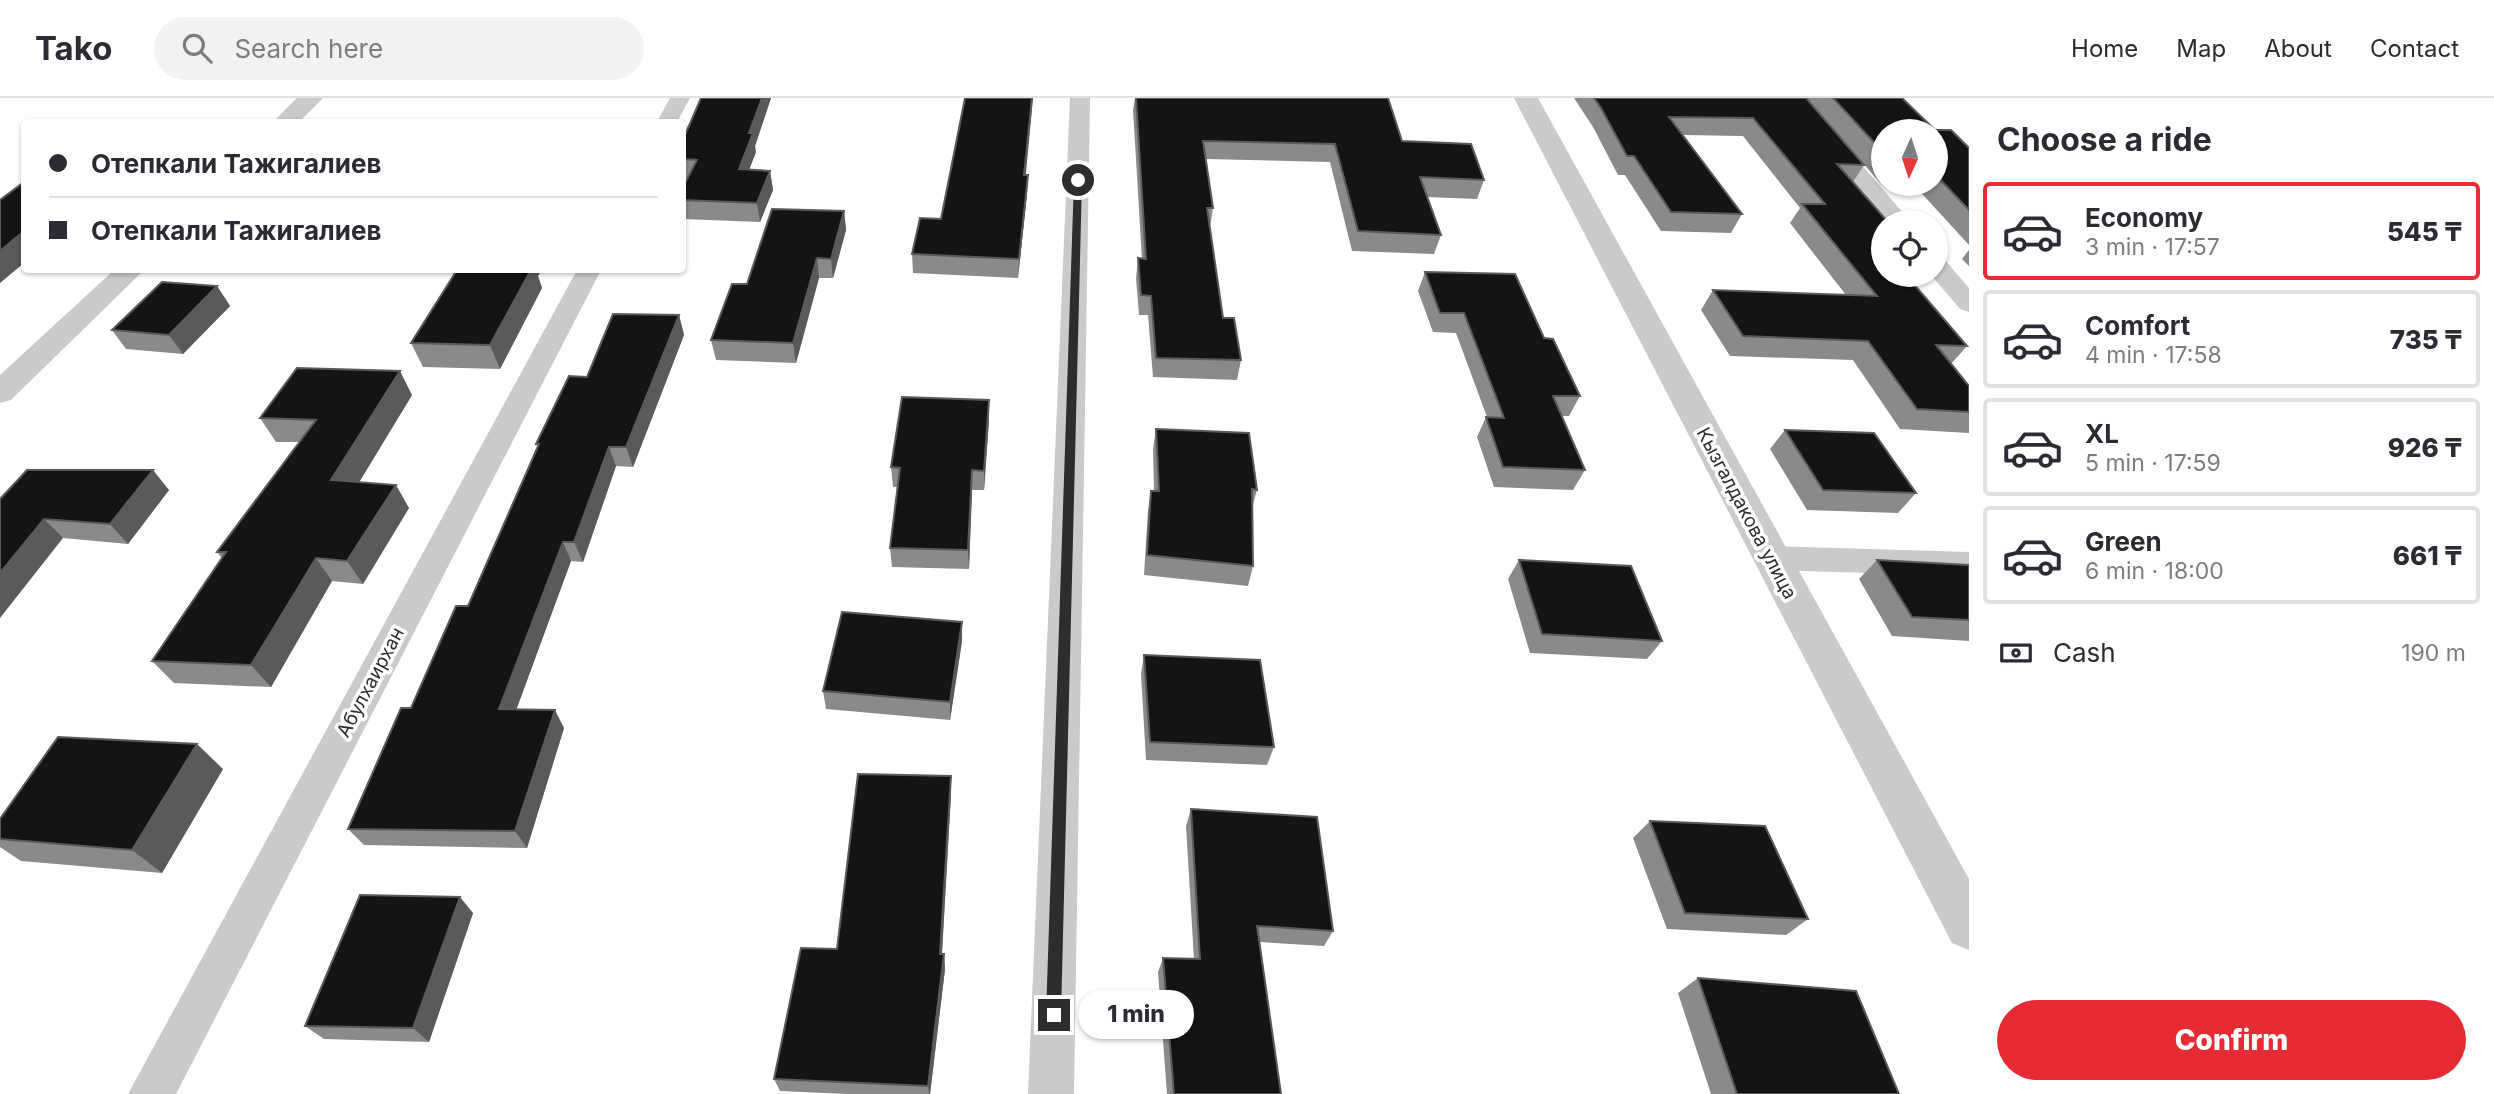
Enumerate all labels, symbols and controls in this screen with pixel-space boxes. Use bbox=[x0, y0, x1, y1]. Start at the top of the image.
search box bbox=[154, 17, 644, 80]
text: Tako bbox=[35, 28, 112, 68]
icon: search bbox=[178, 29, 216, 67]
text: Search here bbox=[234, 33, 383, 64]
text: Home bbox=[2071, 34, 2138, 63]
text: Map bbox=[2176, 34, 2226, 63]
text: About bbox=[2264, 34, 2332, 63]
text: Contact bbox=[2370, 34, 2459, 63]
north arrow bbox=[1871, 119, 1948, 196]
map controls bbox=[1871, 119, 1948, 287]
text: Choose a ride bbox=[1997, 120, 2212, 159]
text: Отепкали Тажигалиев bbox=[91, 148, 381, 179]
route start bbox=[1062, 164, 1094, 196]
icon: car bbox=[2001, 200, 2064, 263]
text: Economy bbox=[2085, 202, 2203, 233]
button: locate bbox=[1871, 210, 1948, 287]
text: Отепкали Тажигалиев bbox=[91, 215, 381, 246]
text: 545 ₸ bbox=[2387, 216, 2462, 247]
text: 3 min · 17:57 bbox=[2085, 233, 2220, 261]
icon: car bbox=[2001, 308, 2064, 371]
text: Comfort bbox=[2085, 310, 2190, 341]
text: 735 ₸ bbox=[2390, 324, 2462, 355]
text: 4 min · 17:58 bbox=[2085, 341, 2222, 369]
icon: car bbox=[2001, 416, 2064, 479]
text: XL bbox=[2085, 418, 2119, 449]
street label: Кызгалдакова улица bbox=[1692, 424, 1802, 603]
text: 926 ₸ bbox=[2388, 432, 2462, 463]
text: 5 min · 17:59 bbox=[2085, 449, 2221, 477]
icon: car bbox=[2001, 524, 2064, 587]
text: Green bbox=[2085, 526, 2162, 557]
text: 661 ₸ bbox=[2393, 540, 2462, 571]
text: 6 min · 18:00 bbox=[2085, 557, 2224, 585]
street label: Абулхаирхан bbox=[332, 623, 409, 741]
icon: cash bbox=[1997, 634, 2035, 672]
text: Cash bbox=[2053, 637, 2116, 668]
text: 190 m bbox=[2401, 639, 2466, 667]
callout: 1 min bbox=[1078, 990, 1194, 1040]
route end bbox=[1038, 999, 1070, 1031]
text: 1 min bbox=[1107, 1000, 1165, 1028]
button: Confirm bbox=[1997, 1000, 2466, 1080]

